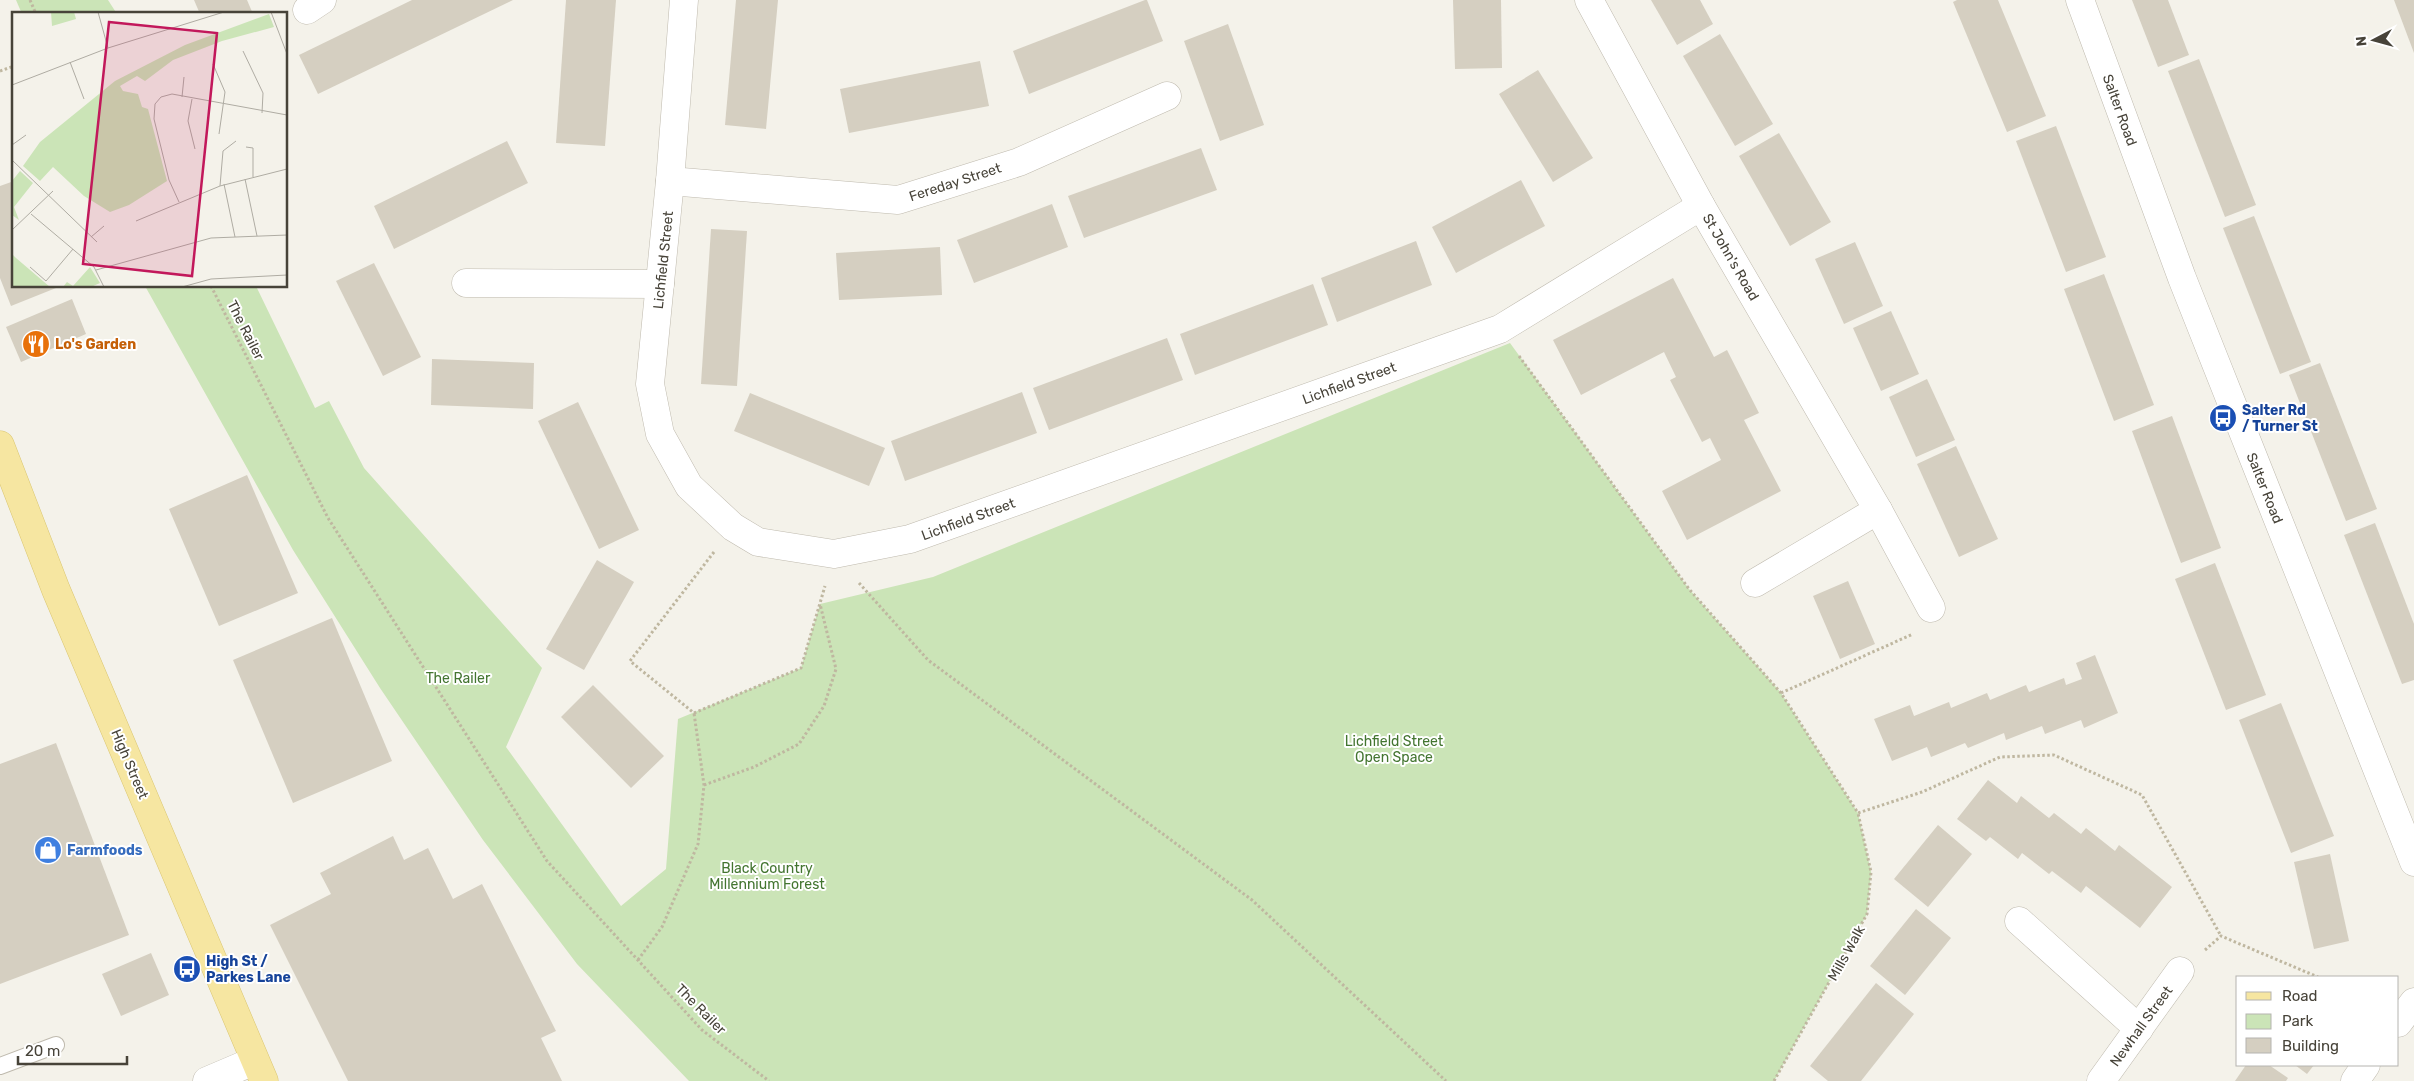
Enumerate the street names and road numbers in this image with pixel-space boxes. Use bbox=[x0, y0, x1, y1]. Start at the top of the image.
street label: Salter Road bbox=[2099, 72, 2140, 148]
street label: Fereday Street bbox=[907, 159, 1004, 205]
street label: Lichfield Street bbox=[650, 210, 677, 310]
street label: St John's Road bbox=[1699, 211, 1762, 304]
street label: The Railer bbox=[223, 298, 268, 363]
street label: Lichfield Street bbox=[1300, 358, 1399, 408]
street label: Salter Road bbox=[2243, 450, 2286, 526]
street label: Lichfield Street bbox=[919, 494, 1018, 544]
street label: High Street bbox=[107, 727, 152, 802]
street label: Mills Walk bbox=[1824, 922, 1869, 984]
street label: The Railer bbox=[672, 981, 730, 1039]
street label: Newhall Street bbox=[2106, 982, 2177, 1070]

